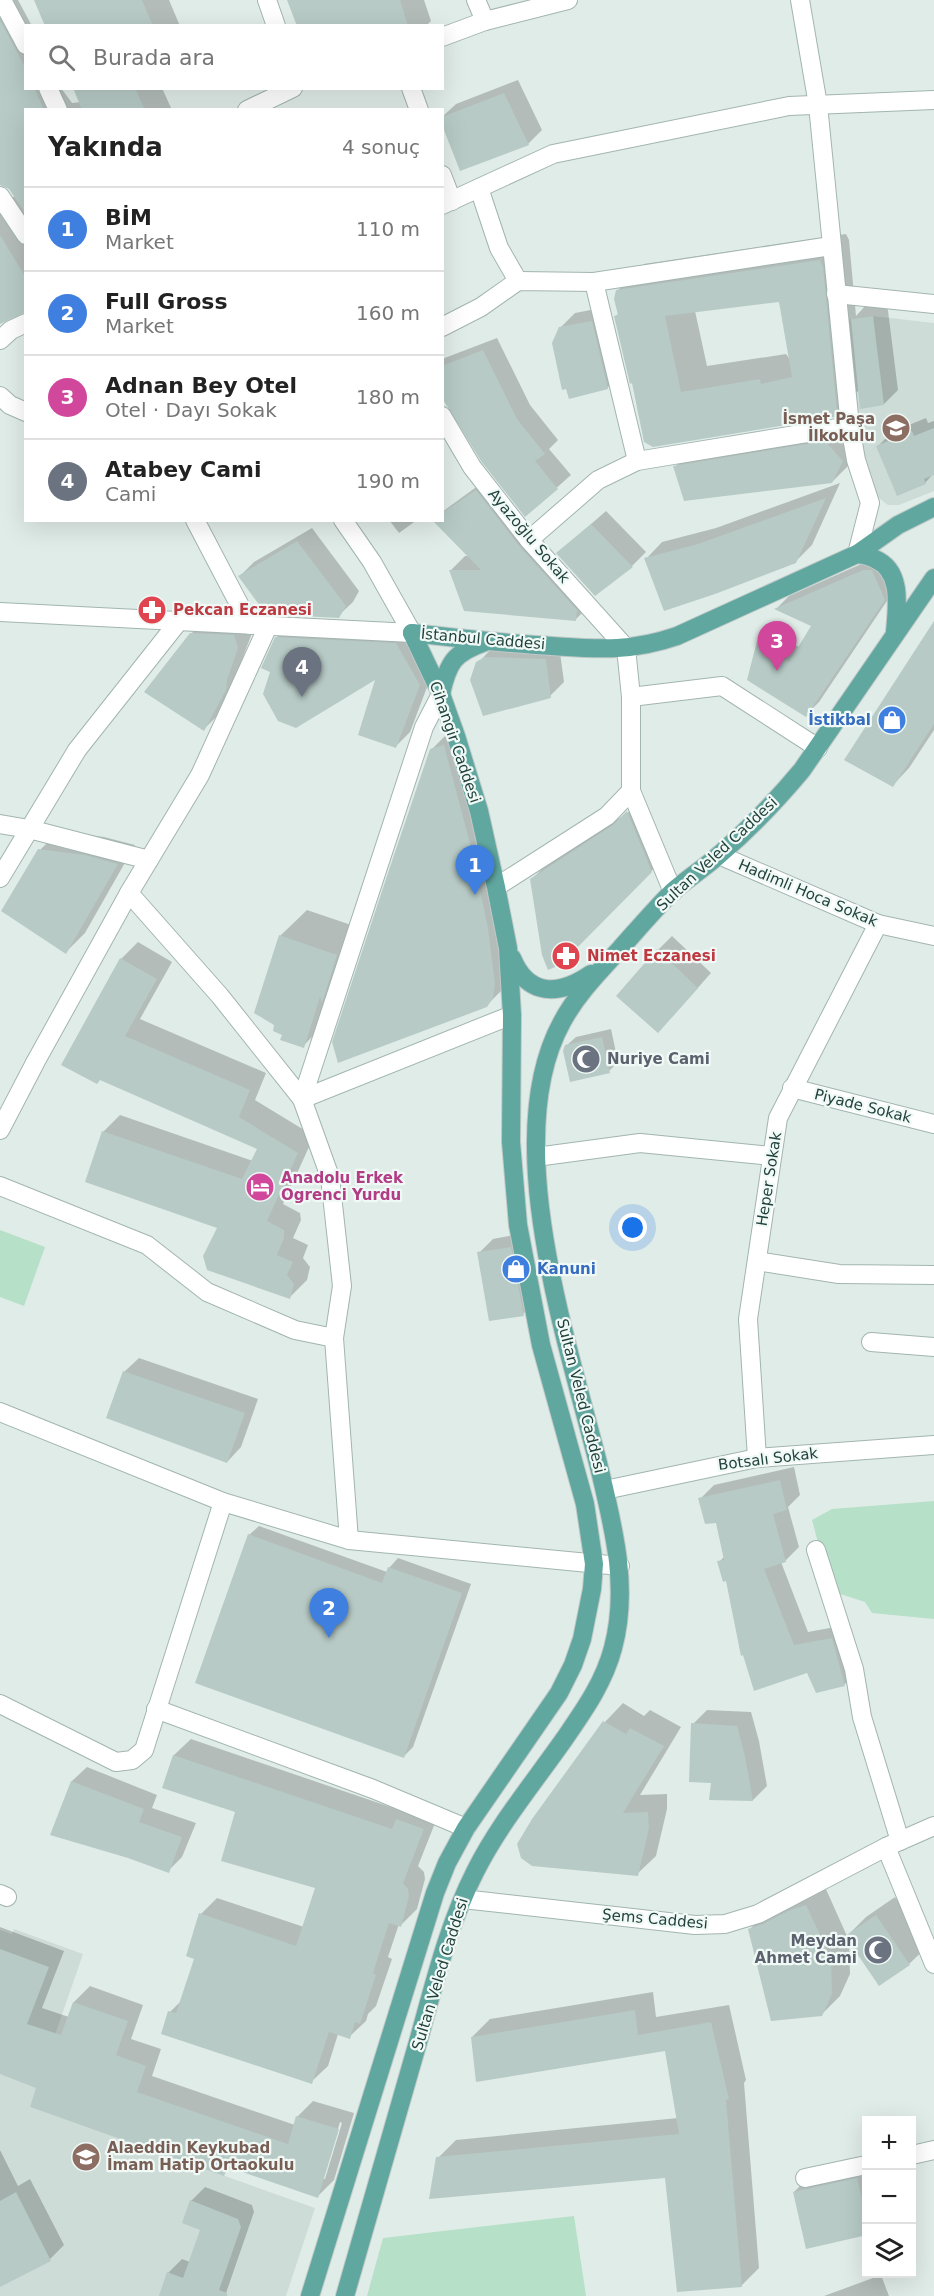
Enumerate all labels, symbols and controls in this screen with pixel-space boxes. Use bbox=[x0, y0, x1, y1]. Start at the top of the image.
search box bbox=[24, 24, 444, 90]
icon: search bbox=[45, 41, 78, 74]
text: Burada ara bbox=[93, 45, 215, 70]
text: Yakında bbox=[48, 132, 163, 162]
text: 4 sonuç bbox=[342, 135, 420, 159]
text: BİM bbox=[105, 205, 152, 230]
text: 1 bbox=[61, 217, 74, 241]
text: 110 m bbox=[356, 217, 420, 241]
text: Market bbox=[105, 230, 174, 254]
text: Full Gross bbox=[105, 289, 228, 314]
text: 2 bbox=[61, 301, 74, 325]
text: 160 m bbox=[356, 301, 420, 325]
text: Market bbox=[105, 314, 174, 338]
text: Adnan Bey Otel bbox=[105, 373, 297, 398]
text: 3 bbox=[61, 385, 74, 409]
text: 180 m bbox=[356, 385, 420, 409]
text: Otel · Dayı Sokak bbox=[105, 398, 277, 422]
place label: İsmet Paşa İlkokulu bbox=[783, 409, 875, 445]
school or university icon: İsmet Paşa İlkokulu bbox=[880, 412, 912, 444]
text: Atabey Cami bbox=[105, 457, 262, 482]
text: 4 bbox=[61, 469, 74, 493]
text: 190 m bbox=[356, 469, 420, 493]
text: Cami bbox=[105, 482, 156, 506]
street label: Ayazoğlu Sokak bbox=[484, 485, 574, 587]
pharmacy icon: Pekcan Eczanesi bbox=[136, 594, 168, 626]
place label: Pekcan Eczanesi bbox=[173, 601, 312, 619]
pin: 3 bbox=[758, 622, 796, 671]
street label: İstanbul Caddesi bbox=[420, 624, 546, 653]
pin: 4 bbox=[282, 648, 322, 697]
street label: Cihangir Caddesi bbox=[426, 679, 484, 805]
shop icon: İstikbal bbox=[876, 704, 908, 736]
place label: İstikbal bbox=[808, 710, 871, 729]
street label: Sultan Veled Caddesi bbox=[653, 793, 781, 915]
pin: 1 bbox=[456, 846, 494, 895]
street label: Hadimli Hoca Sokak bbox=[736, 855, 881, 931]
pharmacy icon: Nimet Eczanesi bbox=[550, 940, 582, 972]
place label: Nimet Eczanesi bbox=[587, 947, 716, 965]
mosque icon: Nuriye Cami bbox=[570, 1043, 602, 1075]
place label: Nuriye Cami bbox=[607, 1050, 710, 1068]
street label: Piyade Sokak bbox=[813, 1085, 914, 1127]
street label: Heper Sokak bbox=[753, 1130, 785, 1227]
place label: Anadolu Erkek Ogrenci Yurdu bbox=[281, 1169, 404, 1204]
hotel icon: Anadolu Erkek Ogrenci Yurdu bbox=[244, 1171, 276, 1203]
your location bbox=[618, 1213, 647, 1242]
shop icon: Kanuni bbox=[500, 1253, 532, 1285]
place label: Kanuni bbox=[537, 1260, 596, 1278]
street label: Sultan Veled Caddesi bbox=[553, 1317, 609, 1475]
street label: Botsalı Sokak bbox=[717, 1444, 819, 1474]
pin: 2 bbox=[310, 1588, 348, 1638]
street label: Sultan Veled Caddesi bbox=[408, 1896, 472, 2052]
street label: Şems Caddesi bbox=[601, 1905, 709, 1933]
place label: Meydan Ahmet Cami bbox=[755, 1932, 857, 1967]
mosque icon: Meydan Ahmet Cami bbox=[862, 1934, 894, 1966]
map controls bbox=[862, 2116, 916, 2278]
button: + bbox=[862, 2116, 916, 2170]
place label: Alaeddin Keykubad İmam Hatip Ortaokulu bbox=[107, 2139, 294, 2174]
school or university icon: Alaeddin Keykubad İmam Hatip Ortaokulu bbox=[70, 2141, 102, 2173]
button: − bbox=[862, 2170, 916, 2224]
button: layers bbox=[862, 2224, 916, 2278]

